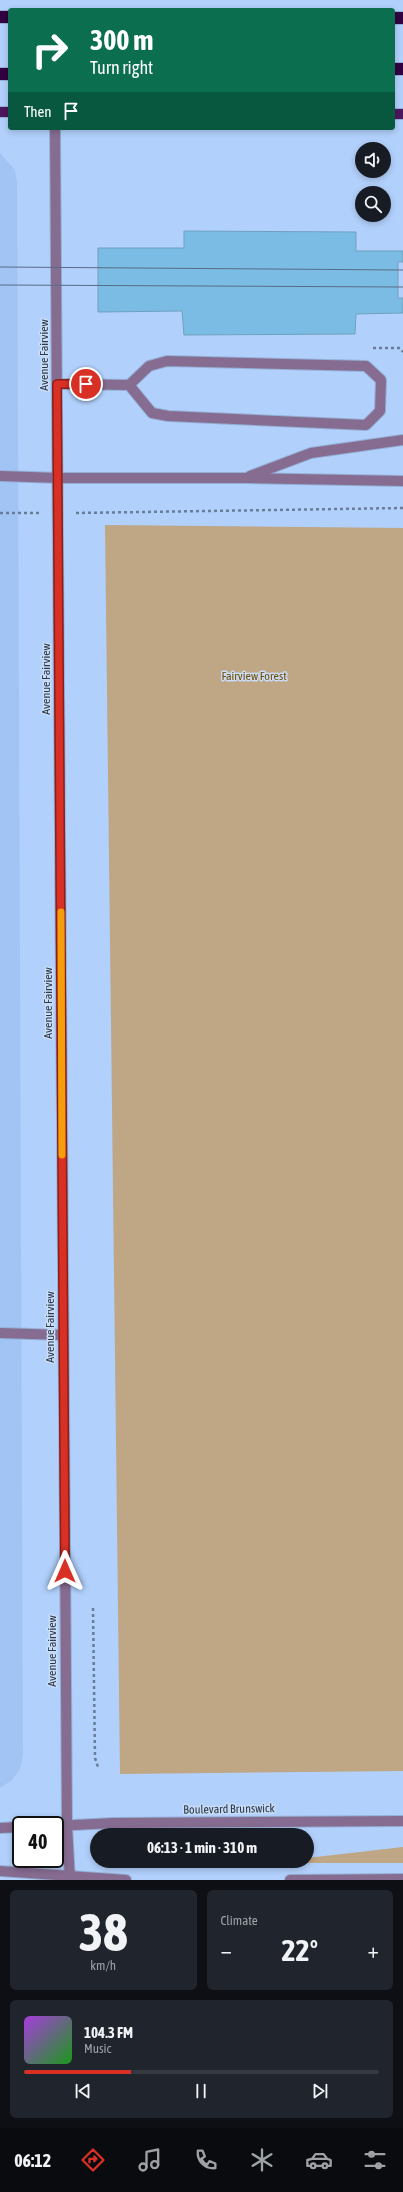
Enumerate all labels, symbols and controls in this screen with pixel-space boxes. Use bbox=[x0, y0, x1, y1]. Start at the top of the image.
icon: right bbox=[24, 24, 76, 76]
text: 300 m bbox=[90, 24, 153, 56]
text: Turn right bbox=[90, 57, 153, 78]
icon: arrive bbox=[60, 100, 82, 122]
text: Then bbox=[24, 103, 52, 120]
map controls bbox=[355, 142, 391, 222]
button: sound bbox=[355, 142, 391, 178]
button: search bbox=[355, 186, 391, 222]
street label: Avenue Fairview bbox=[37, 319, 51, 391]
pin bbox=[69, 367, 103, 401]
icon: arrive bbox=[75, 373, 97, 395]
street label: Avenue Fairview bbox=[39, 643, 53, 715]
park label: Fairview Forest bbox=[221, 669, 287, 683]
street label: Avenue Fairview bbox=[41, 967, 55, 1039]
street label: Avenue Fairview bbox=[43, 1291, 57, 1363]
position arrow bbox=[44, 1550, 86, 1592]
street label: Avenue Fairview bbox=[45, 1615, 59, 1687]
street label: Boulevard Brunswick bbox=[183, 1801, 276, 1817]
speed limit sign: 40 bbox=[12, 1816, 64, 1868]
text: 06:13 · 1 min · 310 m bbox=[147, 1839, 257, 1856]
text: 38 bbox=[79, 1902, 128, 1962]
text: Climate bbox=[221, 1913, 258, 1928]
text: 22° bbox=[282, 1933, 318, 1967]
text: − bbox=[221, 1937, 232, 1963]
text: + bbox=[368, 1937, 379, 1963]
text: km/h bbox=[90, 1958, 116, 1973]
text: 104.3 FM bbox=[84, 2024, 133, 2041]
text: Music bbox=[84, 2041, 111, 2056]
icon: previous bbox=[72, 2080, 94, 2102]
icon: pause bbox=[190, 2080, 212, 2102]
icon: next bbox=[309, 2080, 331, 2102]
icon: directions bbox=[79, 2146, 107, 2174]
icon: music bbox=[136, 2146, 164, 2174]
icon: phone bbox=[192, 2146, 220, 2174]
icon: climate bbox=[248, 2146, 276, 2174]
icon: car bbox=[305, 2146, 333, 2174]
icon: filters bbox=[361, 2146, 389, 2174]
text: 06:12 bbox=[14, 2150, 51, 2171]

